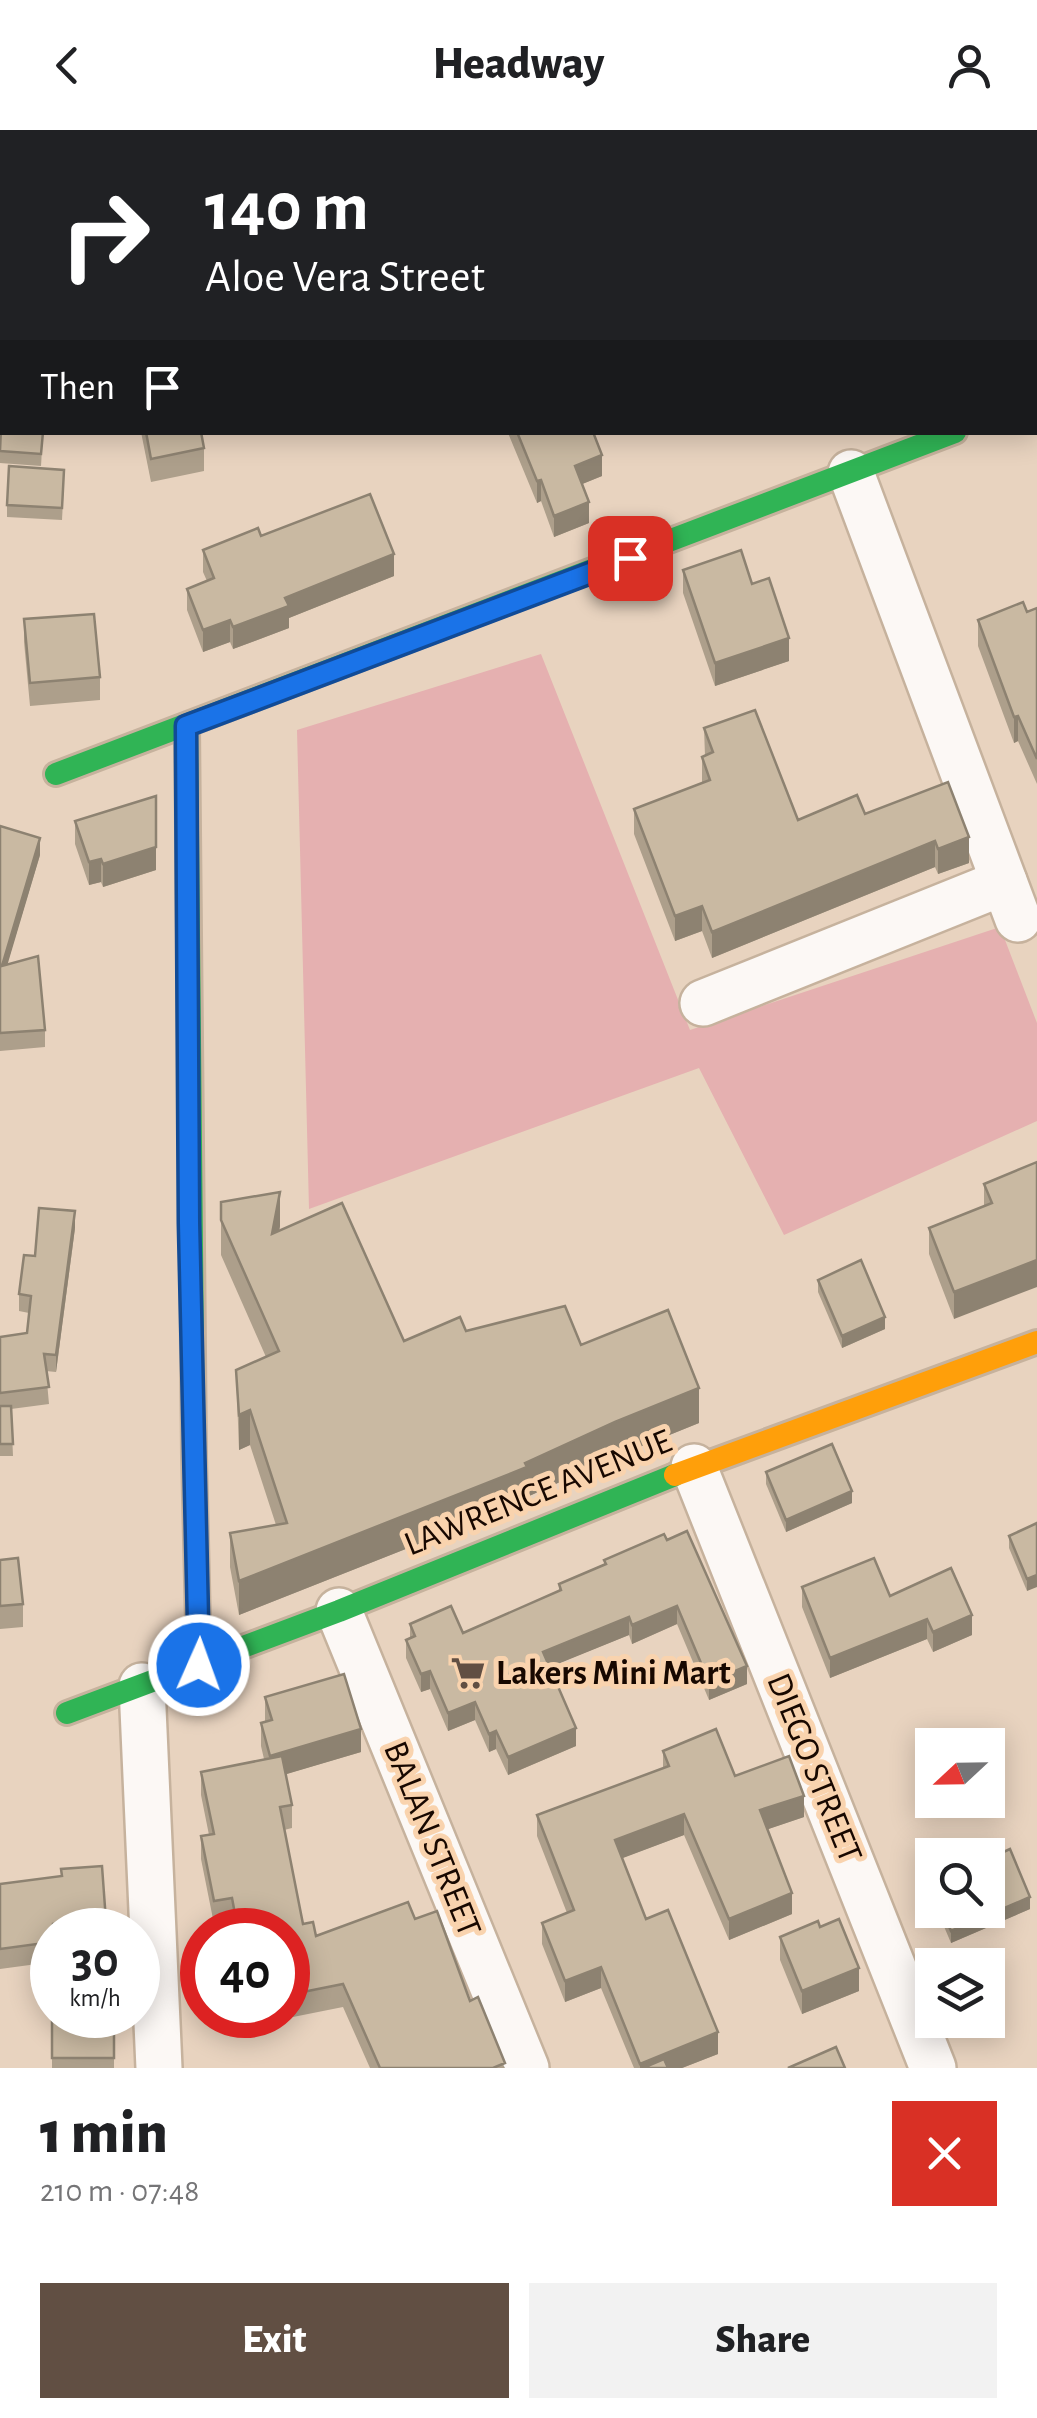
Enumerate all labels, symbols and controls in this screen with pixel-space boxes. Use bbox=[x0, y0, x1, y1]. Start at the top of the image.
icon: back bbox=[40, 38, 95, 93]
icon: person bbox=[942, 38, 997, 93]
text: Headway bbox=[433, 42, 604, 87]
icon: right bbox=[40, 170, 170, 300]
text: 140 m bbox=[205, 173, 369, 243]
text: Aloe Vera Street bbox=[205, 255, 485, 300]
icon: arrive bbox=[135, 360, 190, 415]
text: Then bbox=[40, 369, 115, 407]
pin bbox=[588, 516, 673, 601]
icon: arrive bbox=[603, 531, 658, 586]
street label: LAWRENCE AVENUE bbox=[400, 1423, 677, 1563]
position arrow bbox=[147, 1613, 251, 1717]
supermarket icon: Lakers Mini Mart bbox=[449, 1654, 487, 1692]
place label: Lakers Mini Mart bbox=[496, 1656, 731, 1691]
street label: DIEGO STREET bbox=[760, 1668, 868, 1868]
north arrow bbox=[915, 1728, 1005, 1818]
map controls bbox=[915, 1728, 1005, 2038]
street label: BALAN STREET bbox=[377, 1737, 487, 1941]
button: search bbox=[915, 1838, 1005, 1928]
speed limit sign: 40 bbox=[180, 1908, 310, 2038]
text: 30 bbox=[71, 1936, 119, 1986]
button: layers bbox=[915, 1948, 1005, 2038]
text: km/h bbox=[69, 1986, 121, 2011]
button: close bbox=[892, 2101, 997, 2206]
text: 1 min bbox=[40, 2104, 168, 2164]
text: 210 m · 07:48 bbox=[40, 2175, 199, 2207]
button: Exit bbox=[40, 2283, 509, 2398]
button: Share bbox=[529, 2283, 997, 2398]

